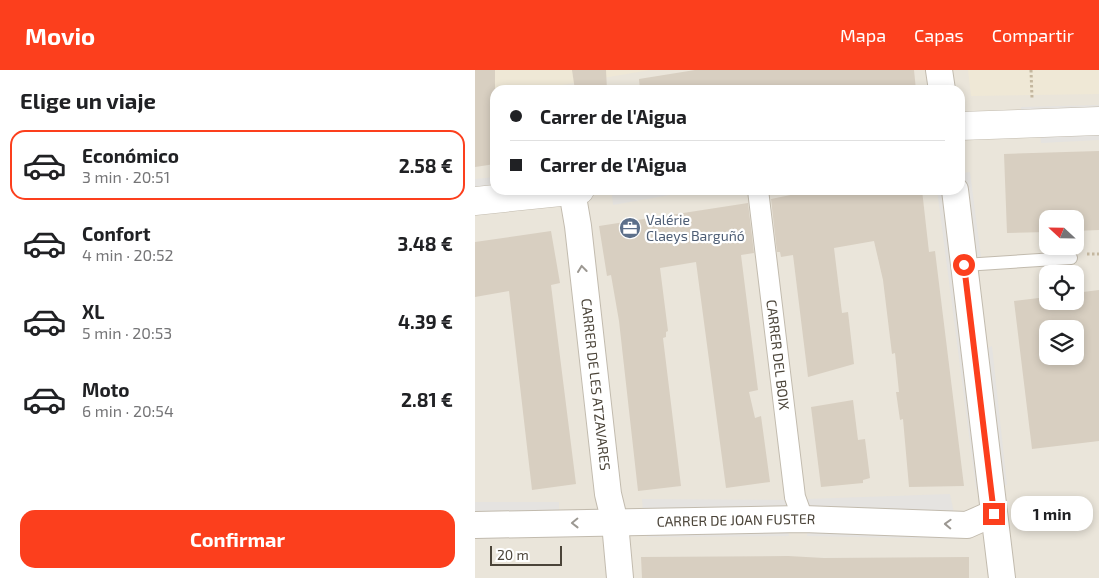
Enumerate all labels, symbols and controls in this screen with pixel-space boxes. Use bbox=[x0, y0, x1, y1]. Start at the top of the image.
text: Movio bbox=[25, 21, 95, 50]
text: Mapa bbox=[840, 24, 886, 46]
text: Capas bbox=[914, 24, 964, 46]
text: Compartir bbox=[992, 24, 1074, 46]
text: Elige un viaje bbox=[20, 87, 156, 113]
text: Carrer de l'Aigua bbox=[540, 105, 687, 128]
icon: car bbox=[22, 143, 67, 188]
text: Económico bbox=[82, 144, 179, 167]
text: Carrer de l'Aigua bbox=[540, 153, 687, 176]
text: 2.58 € bbox=[399, 154, 453, 177]
text: 3 min · 20:51 bbox=[82, 167, 170, 186]
north arrow bbox=[1039, 210, 1084, 255]
map controls bbox=[1039, 210, 1084, 365]
place label: Valérie Claeys Barguñó bbox=[646, 211, 745, 244]
office icon: Valérie Claeys Barguñó bbox=[618, 216, 642, 240]
icon: car bbox=[22, 221, 67, 266]
text: Confort bbox=[82, 222, 150, 245]
text: 3.48 € bbox=[397, 232, 453, 255]
text: 4 min · 20:52 bbox=[82, 245, 174, 264]
route start bbox=[953, 254, 975, 276]
one-way arrow bbox=[577, 265, 588, 273]
button: locate bbox=[1039, 265, 1084, 310]
street label: CARRER DE LES ATZAVARES bbox=[578, 298, 614, 471]
icon: car bbox=[22, 299, 67, 344]
street label: CARRER DEL BOIX bbox=[763, 299, 793, 411]
text: XL bbox=[82, 300, 104, 323]
text: 4.39 € bbox=[398, 310, 453, 333]
button: layers bbox=[1039, 320, 1084, 365]
text: 5 min · 20:53 bbox=[82, 323, 172, 342]
icon: car bbox=[22, 377, 67, 422]
text: Moto bbox=[82, 378, 130, 401]
text: 2.81 € bbox=[401, 388, 453, 411]
text: 6 min · 20:54 bbox=[82, 401, 174, 420]
callout: 1 min bbox=[1011, 496, 1094, 532]
route end bbox=[983, 503, 1005, 525]
text: 1 min bbox=[1033, 504, 1071, 523]
button: Confirmar bbox=[20, 510, 455, 568]
street label: CARRER DE JOAN FUSTER bbox=[656, 510, 816, 530]
one-way arrow bbox=[571, 518, 579, 528]
one-way arrow bbox=[943, 519, 951, 529]
scale bar bbox=[490, 543, 563, 566]
text: 20 m bbox=[497, 546, 529, 563]

